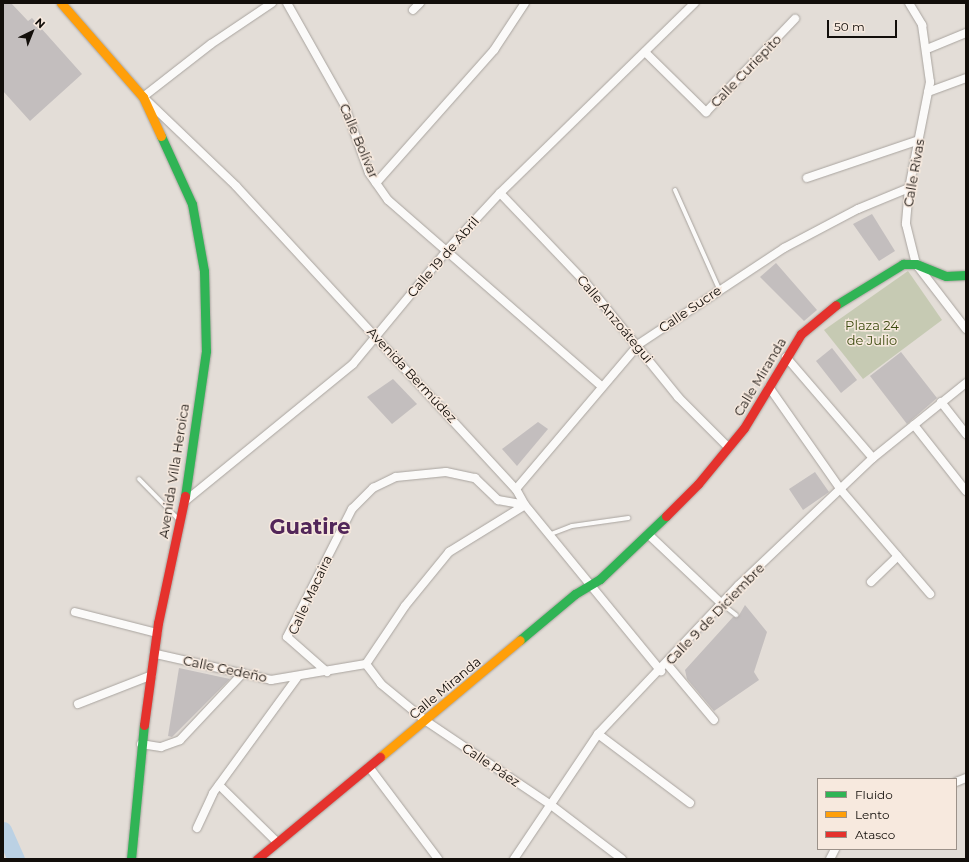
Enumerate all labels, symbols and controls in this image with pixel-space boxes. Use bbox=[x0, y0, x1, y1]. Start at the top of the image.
north arrow bbox=[12, 12, 52, 52]
scale bar bbox=[829, 12, 899, 38]
text: N bbox=[32, 15, 48, 31]
text: 50 m bbox=[834, 19, 865, 34]
street label: Calle Curiepito bbox=[708, 32, 784, 110]
street label: Calle Bolívar bbox=[336, 101, 382, 181]
street label: Calle Rivas bbox=[900, 138, 928, 208]
street label: Calle 19 de Abril bbox=[404, 214, 482, 300]
street label: Calle Anzoátegui bbox=[574, 272, 656, 366]
street label: Calle Sucre bbox=[656, 282, 724, 336]
park label: Plaza 24 de Julio bbox=[845, 318, 899, 349]
street label: Avenida Bermúdez bbox=[364, 324, 460, 426]
street label: Calle Miranda bbox=[731, 335, 789, 419]
street label: Avenida Villa Heroica bbox=[156, 402, 192, 540]
district label: Guatire bbox=[269, 514, 351, 540]
street label: Calle Macaira bbox=[285, 553, 335, 637]
street label: Calle 9 de Diciembre bbox=[663, 560, 767, 668]
street label: Calle Cedeño bbox=[182, 652, 268, 686]
street label: Calle Miranda bbox=[406, 654, 484, 722]
street label: Calle Páez bbox=[459, 740, 523, 790]
legend bbox=[817, 778, 957, 850]
text: Fluido bbox=[855, 787, 893, 802]
text: Lento bbox=[855, 807, 890, 822]
text: Atasco bbox=[855, 827, 895, 842]

